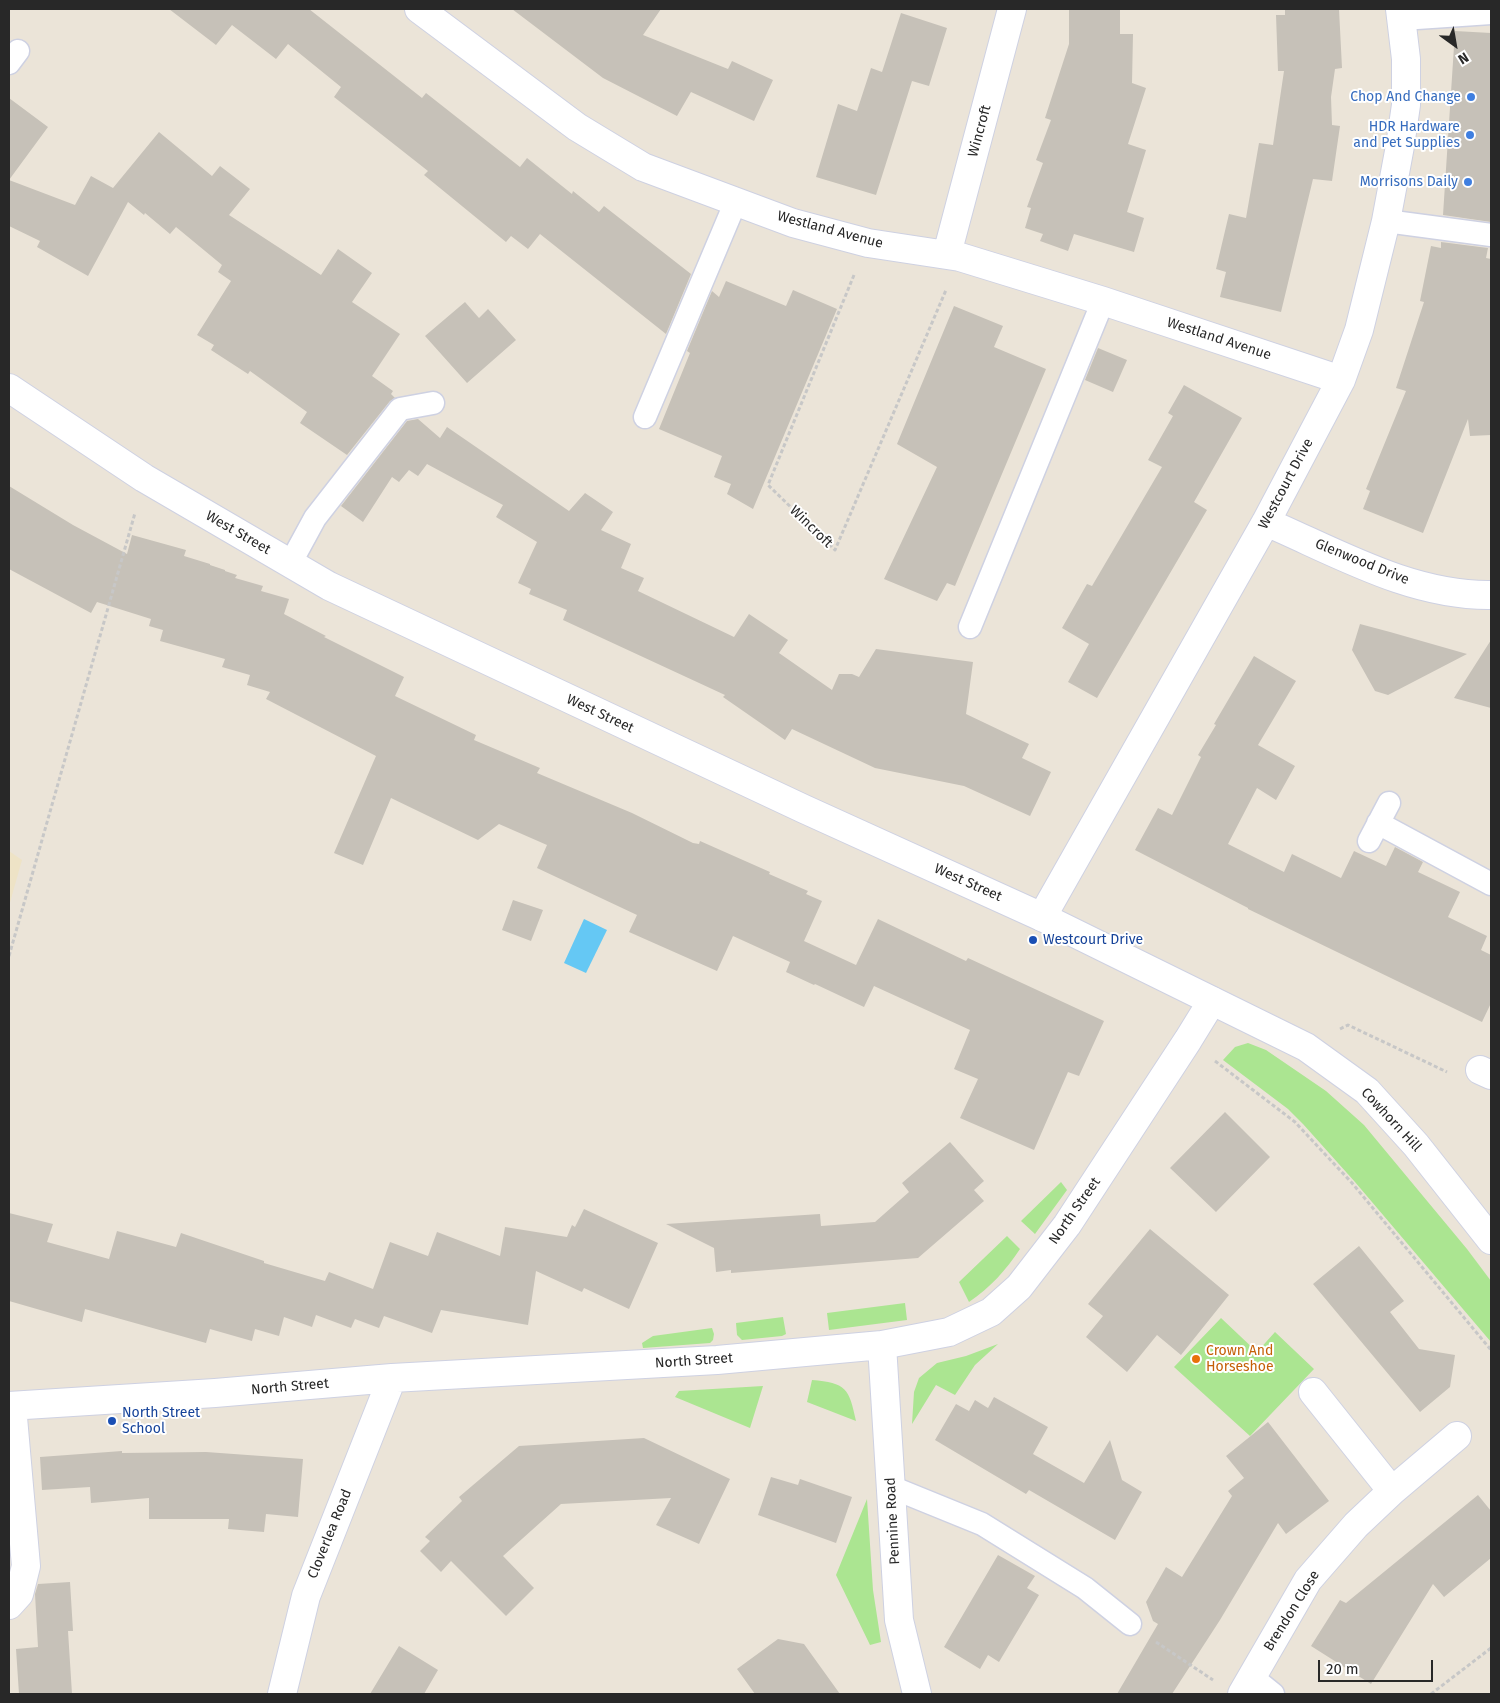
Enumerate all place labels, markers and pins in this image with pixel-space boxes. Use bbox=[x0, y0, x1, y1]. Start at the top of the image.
place label: Chop And Change bbox=[1350, 89, 1461, 105]
marker: Chop And Change bbox=[1465, 91, 1477, 103]
place label: HDR Hardware and Pet Supplies bbox=[1353, 119, 1460, 152]
marker: HDR Hardware and Pet Supplies bbox=[1464, 129, 1476, 141]
place label: Morrisons Daily bbox=[1360, 174, 1458, 190]
marker: Morrisons Daily bbox=[1462, 176, 1474, 188]
place label: Westcourt Drive bbox=[1043, 932, 1143, 948]
marker: Westcourt Drive bbox=[1027, 934, 1039, 946]
place label: Crown And Horseshoe bbox=[1206, 1343, 1274, 1375]
marker: Crown And Horseshoe bbox=[1190, 1353, 1202, 1365]
place label: North Street School bbox=[122, 1405, 200, 1438]
marker: North Street School bbox=[106, 1415, 118, 1427]

